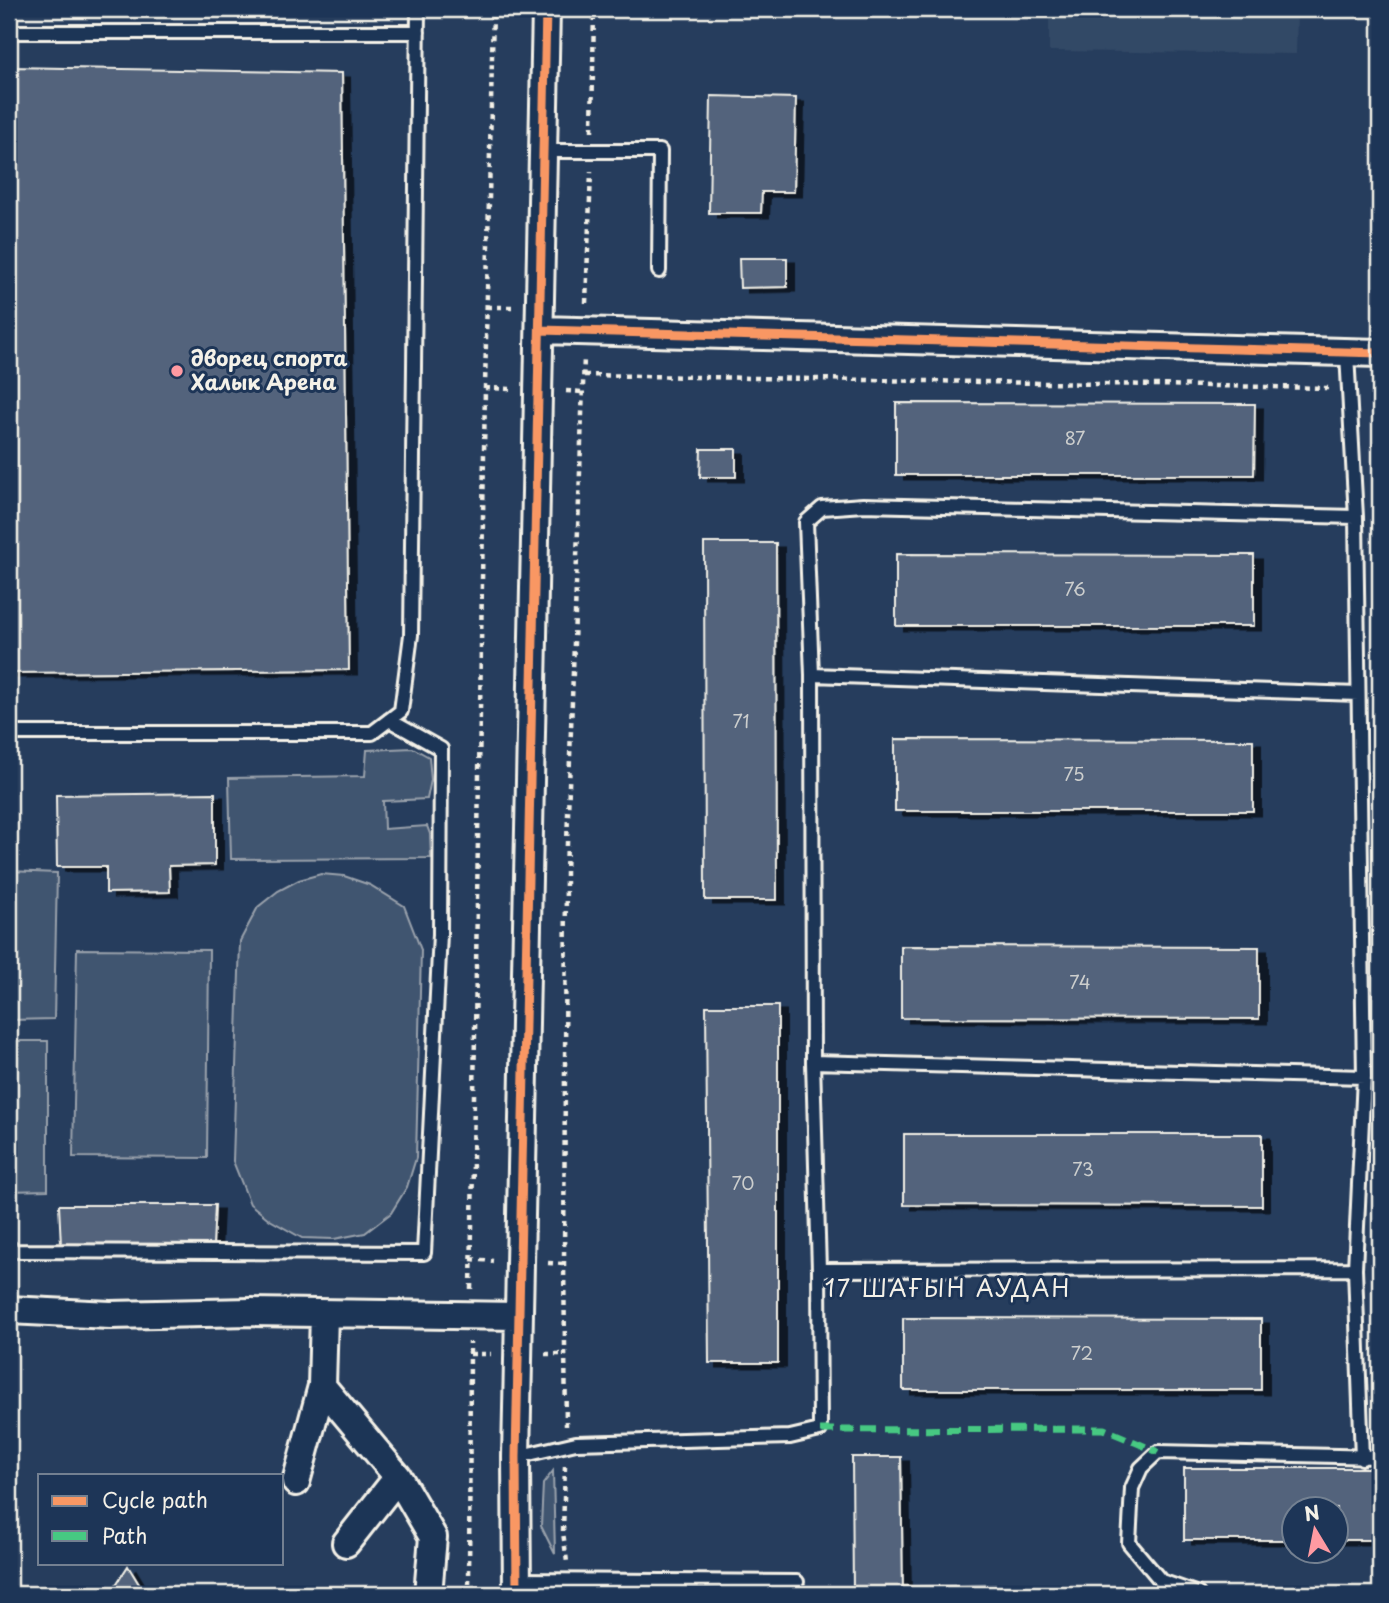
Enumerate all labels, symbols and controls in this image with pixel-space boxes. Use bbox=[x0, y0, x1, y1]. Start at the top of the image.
place label: дворец спорта Халык Арена bbox=[191, 341, 348, 397]
marker: дворец спорта Халык Арена bbox=[169, 363, 185, 379]
house number: 87 bbox=[1065, 424, 1085, 451]
house number: 76 bbox=[1064, 575, 1086, 602]
house number: 71 bbox=[733, 707, 749, 734]
house number: 75 bbox=[1064, 760, 1085, 787]
house number: 74 bbox=[1069, 968, 1091, 995]
house number: 73 bbox=[1072, 1155, 1094, 1182]
house number: 70 bbox=[732, 1169, 754, 1196]
district label: 17 ШАҒЫН АУДАН bbox=[825, 1270, 1071, 1305]
house number: 72 bbox=[1071, 1339, 1093, 1366]
legend bbox=[38, 1474, 284, 1564]
text: Cycle path bbox=[102, 1483, 208, 1515]
north arrow bbox=[1280, 1494, 1350, 1564]
text: N bbox=[1302, 1497, 1322, 1527]
text: Path bbox=[102, 1519, 147, 1551]

